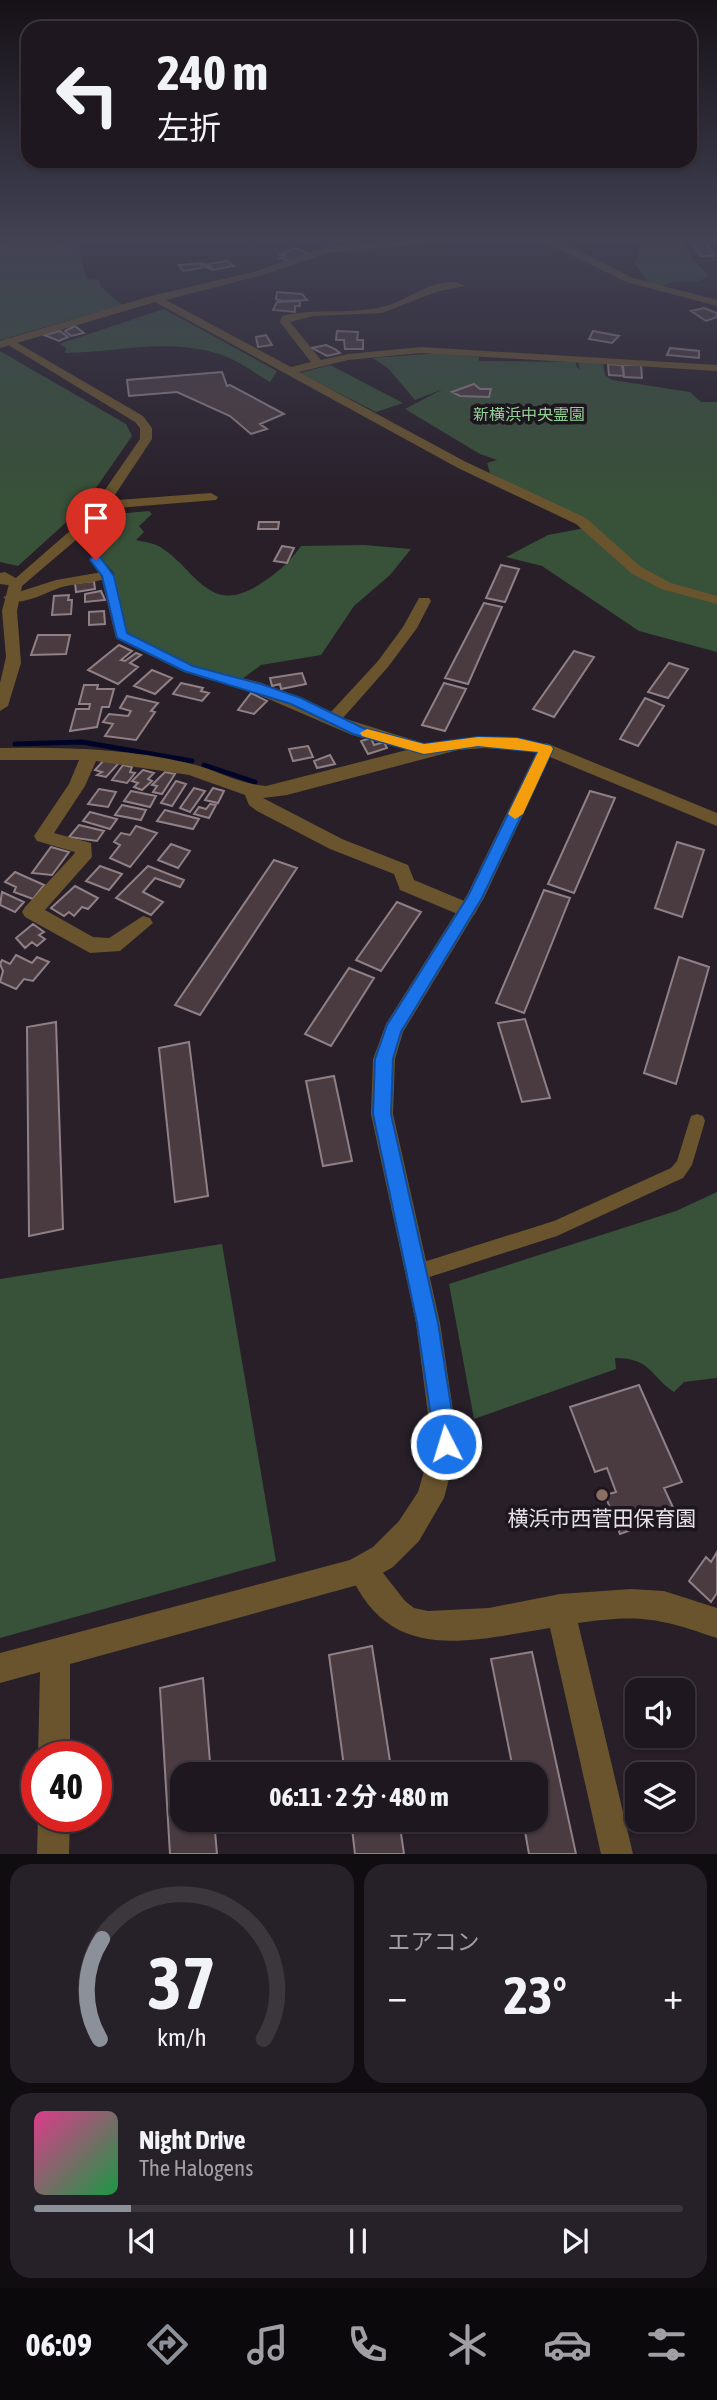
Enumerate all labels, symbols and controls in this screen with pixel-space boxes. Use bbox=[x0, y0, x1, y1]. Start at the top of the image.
text: 240 m bbox=[157, 44, 268, 100]
icon: left bbox=[42, 49, 133, 140]
text: 左折 bbox=[157, 109, 221, 146]
park label: 新横浜中央霊園 bbox=[473, 405, 585, 423]
pin bbox=[66, 488, 126, 560]
icon: arrive bbox=[77, 499, 115, 537]
position arrow bbox=[409, 1407, 483, 1481]
marker: 横浜市西菅田保育園 bbox=[594, 1487, 610, 1503]
place label: 横浜市西菅田保育園 bbox=[508, 1506, 697, 1530]
map controls bbox=[625, 1678, 695, 1832]
button: sound bbox=[625, 1678, 695, 1748]
speed limit sign: 40 bbox=[21, 1741, 112, 1832]
button: layers bbox=[625, 1762, 695, 1832]
text: 06:11 · 2 分 · 480 m bbox=[269, 1782, 449, 1812]
text: エアコン bbox=[388, 1929, 480, 1955]
text: 37 bbox=[148, 1942, 216, 2025]
text: 23° bbox=[504, 1965, 567, 2025]
text: − bbox=[388, 1974, 407, 2017]
text: + bbox=[663, 1974, 683, 2017]
text: km/h bbox=[157, 2023, 207, 2051]
text: Night Drive bbox=[139, 2125, 246, 2155]
text: The Halogens bbox=[139, 2155, 253, 2181]
icon: previous bbox=[123, 2222, 161, 2260]
icon: pause bbox=[339, 2222, 377, 2260]
icon: next bbox=[556, 2222, 594, 2260]
icon: directions bbox=[143, 2320, 192, 2369]
icon: music bbox=[243, 2320, 292, 2369]
icon: phone bbox=[343, 2320, 392, 2369]
icon: climate bbox=[443, 2320, 492, 2369]
icon: car bbox=[543, 2320, 592, 2369]
icon: filters bbox=[642, 2320, 691, 2369]
text: 06:09 bbox=[25, 2326, 92, 2363]

